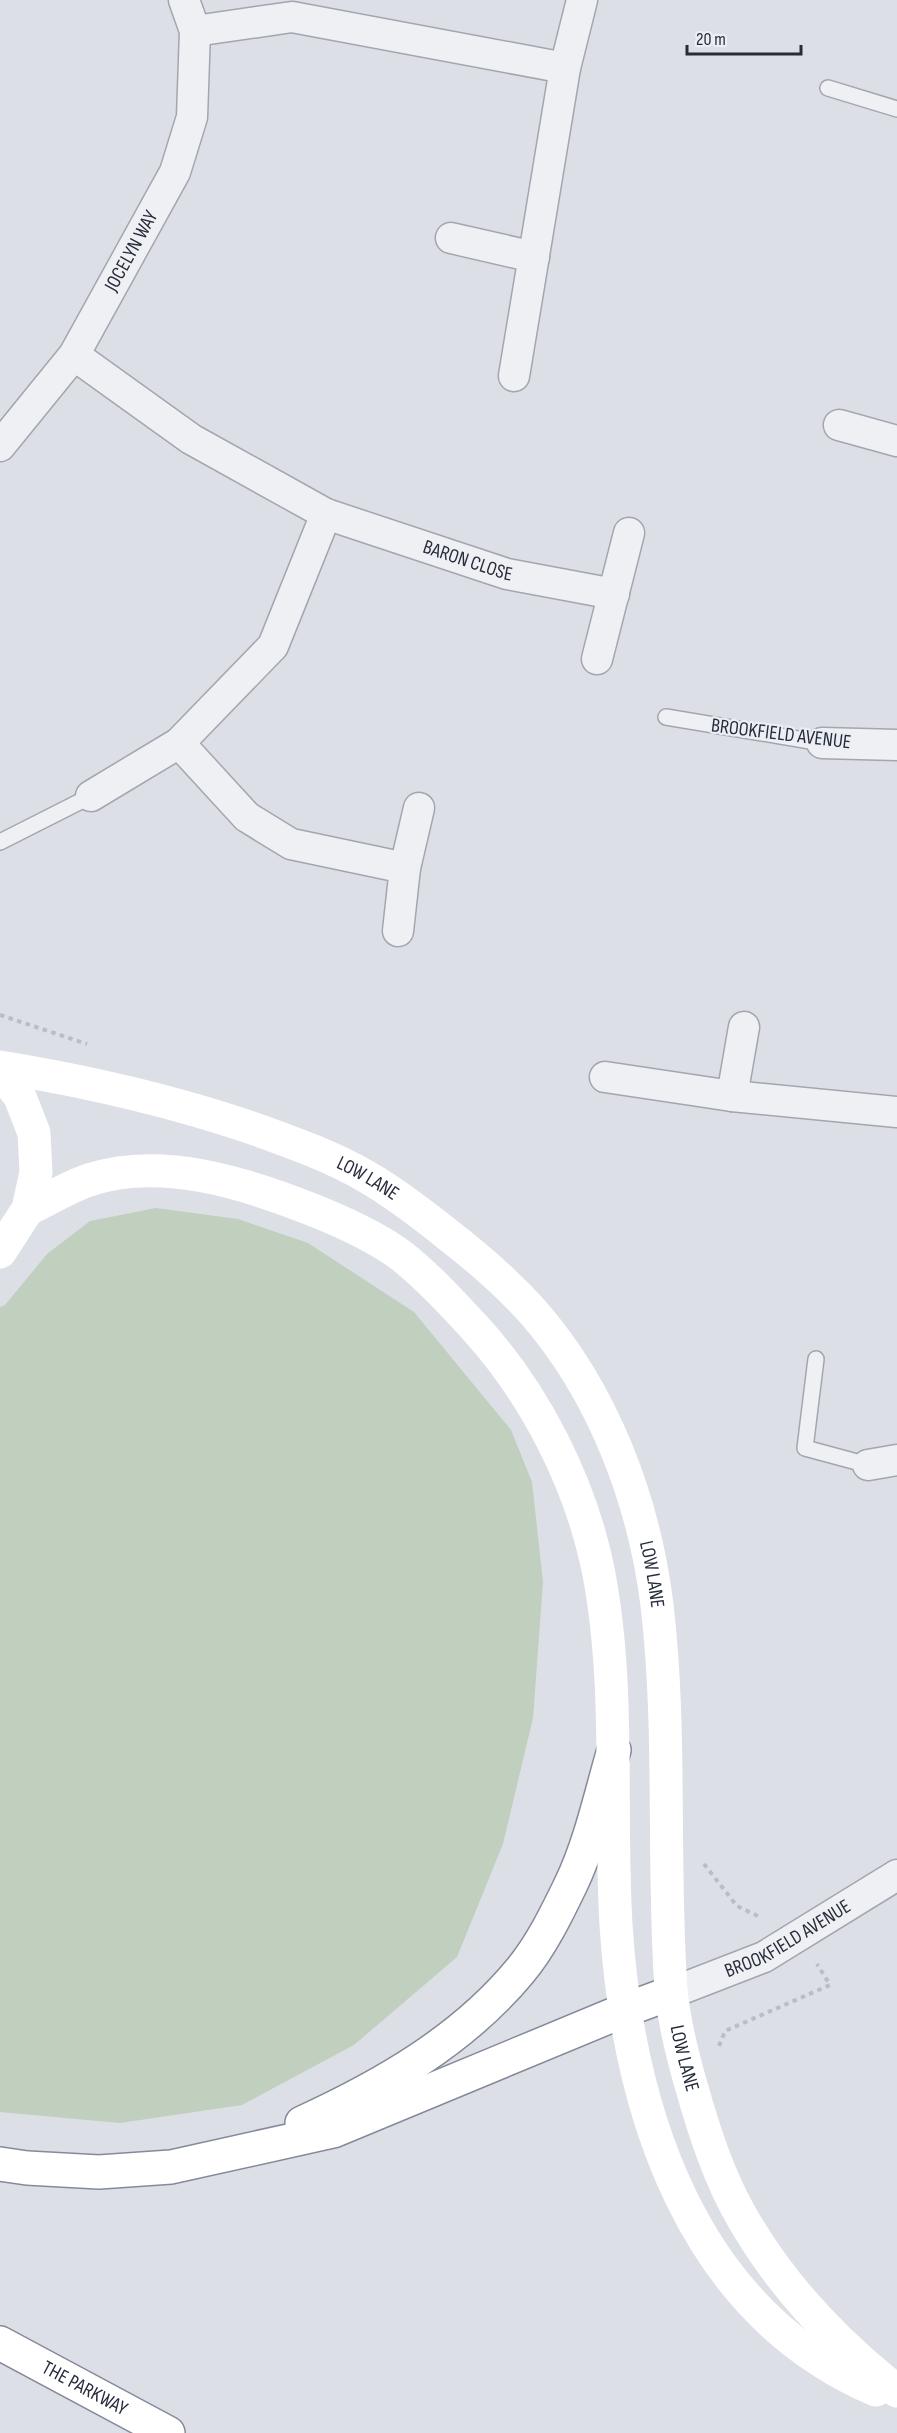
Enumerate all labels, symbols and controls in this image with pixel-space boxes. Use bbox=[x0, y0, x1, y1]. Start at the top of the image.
scale bar bbox=[687, 18, 801, 56]
text: 20 m bbox=[696, 29, 726, 50]
street label: JOCELYN WAY bbox=[99, 206, 164, 296]
street label: BARON CLOSE bbox=[420, 535, 515, 587]
street label: BROOKFIELD AVENUE bbox=[710, 714, 852, 754]
street label: LOW LANE bbox=[333, 1151, 403, 1206]
street label: LOW LANE bbox=[634, 1539, 669, 1609]
street label: BROOKFIELD AVENUE bbox=[721, 1894, 855, 1983]
street label: LOW LANE bbox=[665, 2023, 704, 2094]
street label: THE PARKWAY bbox=[38, 2356, 132, 2421]

